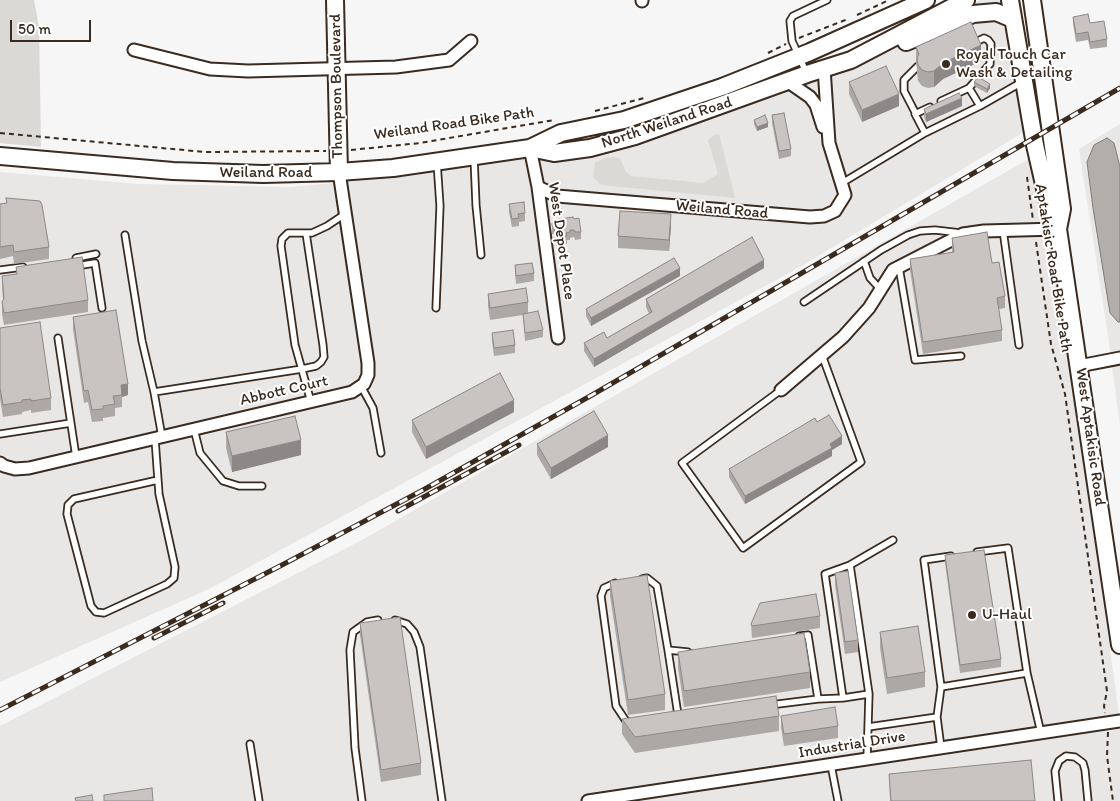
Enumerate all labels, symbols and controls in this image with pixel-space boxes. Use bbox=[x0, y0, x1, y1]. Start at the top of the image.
scale bar bbox=[12, 10, 94, 42]
street label: Thompson Boulevard bbox=[326, 13, 348, 159]
text: 50 m bbox=[18, 20, 51, 38]
place label: Royal Touch Car Wash & Detailing bbox=[956, 45, 1072, 83]
marker: Royal Touch Car Wash & Detailing bbox=[940, 58, 952, 70]
street label: North Weiland Road bbox=[599, 93, 735, 153]
street label: Weiland Road Bike Path bbox=[373, 103, 535, 145]
street label: Weiland Road bbox=[220, 163, 312, 183]
street label: West Depot Place bbox=[543, 181, 579, 301]
street label: Aptakisic Road Bike Path bbox=[1030, 182, 1076, 354]
street label: Weiland Road bbox=[675, 196, 769, 224]
street label: West Aptakisic Road bbox=[1071, 367, 1109, 507]
street label: Abbott Court bbox=[238, 372, 330, 410]
place label: U-Haul bbox=[982, 605, 1032, 625]
marker: U-Haul bbox=[966, 609, 978, 621]
street label: Industrial Drive bbox=[797, 727, 907, 763]

